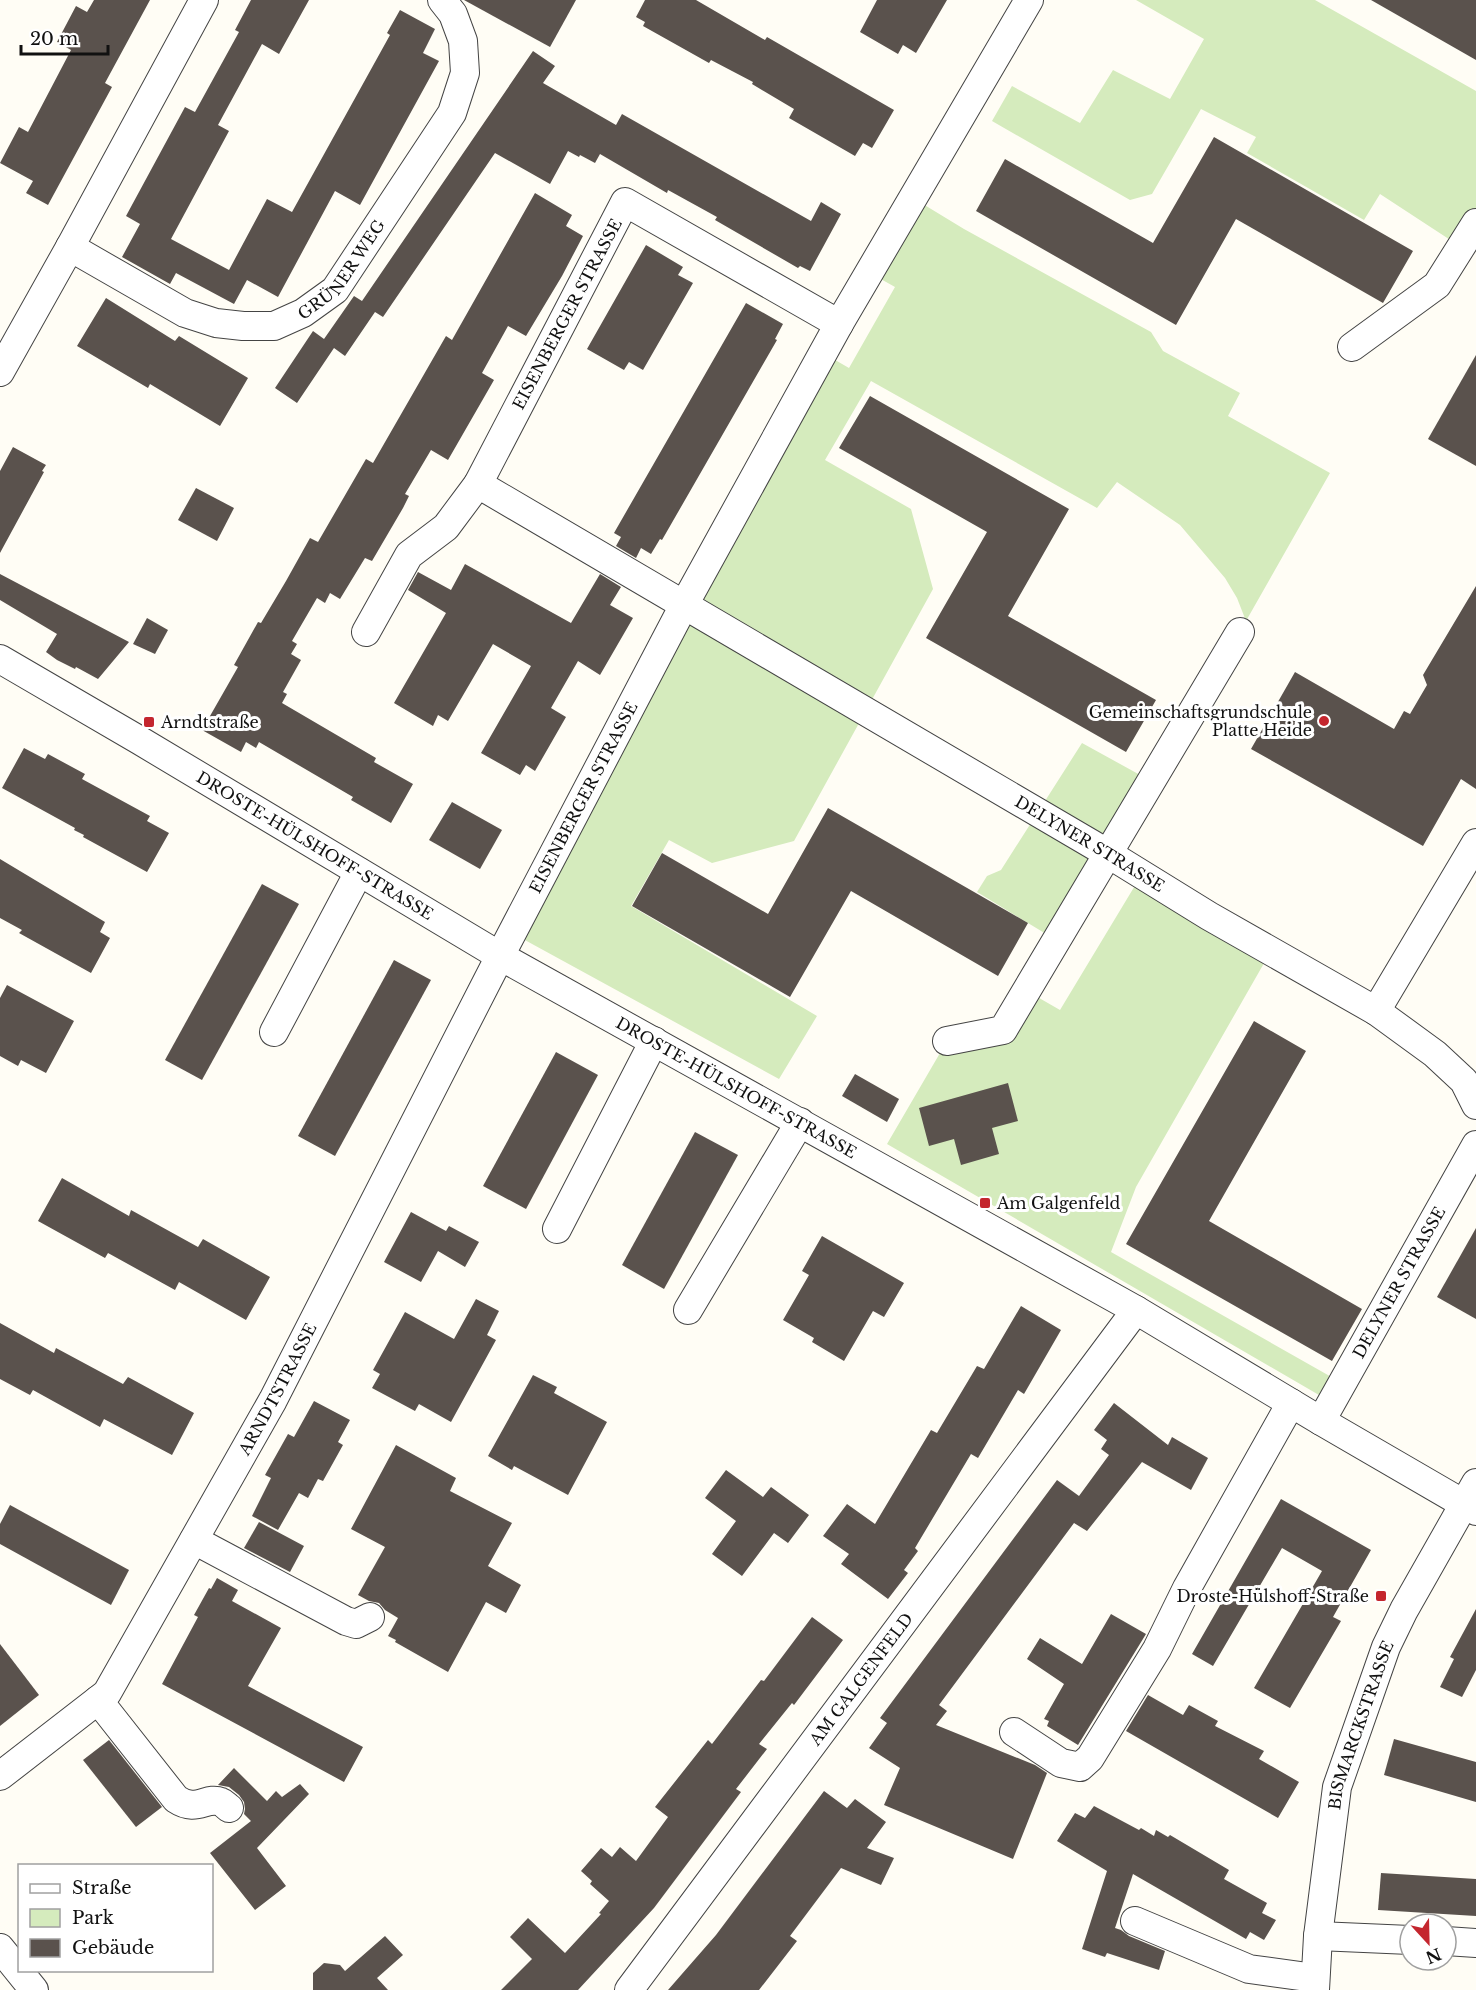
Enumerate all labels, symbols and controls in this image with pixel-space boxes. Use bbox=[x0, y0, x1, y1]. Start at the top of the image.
scale bar bbox=[21, 18, 108, 56]
text: 20 m bbox=[30, 28, 78, 50]
street label: GRÜNER WEG bbox=[294, 215, 389, 324]
street label: EISENBERGER STRASSE bbox=[508, 215, 626, 413]
street label: EISENBERGER STRASSE bbox=[525, 698, 642, 896]
place label: Gemeinschaftsgrundschule Platte Heide bbox=[1089, 702, 1312, 740]
place label: Arndtstraße bbox=[160, 712, 259, 732]
marker: Gemeinschaftsgrundschule Platte Heide bbox=[1317, 714, 1331, 728]
marker: Arndtstraße bbox=[142, 715, 156, 729]
street label: DROSTE-HÜLSHOFF-STRASSE bbox=[193, 767, 437, 924]
street label: DELYNER STRASSE bbox=[1011, 791, 1168, 896]
street label: DROSTE-HÜLSHOFF-STRASSE bbox=[612, 1013, 860, 1162]
place label: Am Galgenfeld bbox=[996, 1193, 1121, 1213]
marker: Am Galgenfeld bbox=[978, 1196, 992, 1210]
street label: DELYNER STRASSE bbox=[1348, 1203, 1449, 1362]
street label: ARNDTSTRASSE bbox=[234, 1320, 321, 1459]
place label: Droste-Hülshoff-Straße bbox=[1176, 1586, 1369, 1606]
marker: Droste-Hülshoff-Straße bbox=[1374, 1589, 1388, 1603]
street label: AM GALGENFELD bbox=[804, 1609, 917, 1750]
street label: BISMARCKSTRASSE bbox=[1324, 1637, 1398, 1811]
legend bbox=[18, 1864, 213, 1972]
text: Straße bbox=[72, 1877, 132, 1899]
text: Park bbox=[72, 1907, 114, 1929]
north arrow bbox=[1398, 1912, 1458, 1972]
text: Gebäude bbox=[72, 1937, 154, 1959]
text: N bbox=[1423, 1944, 1444, 1968]

